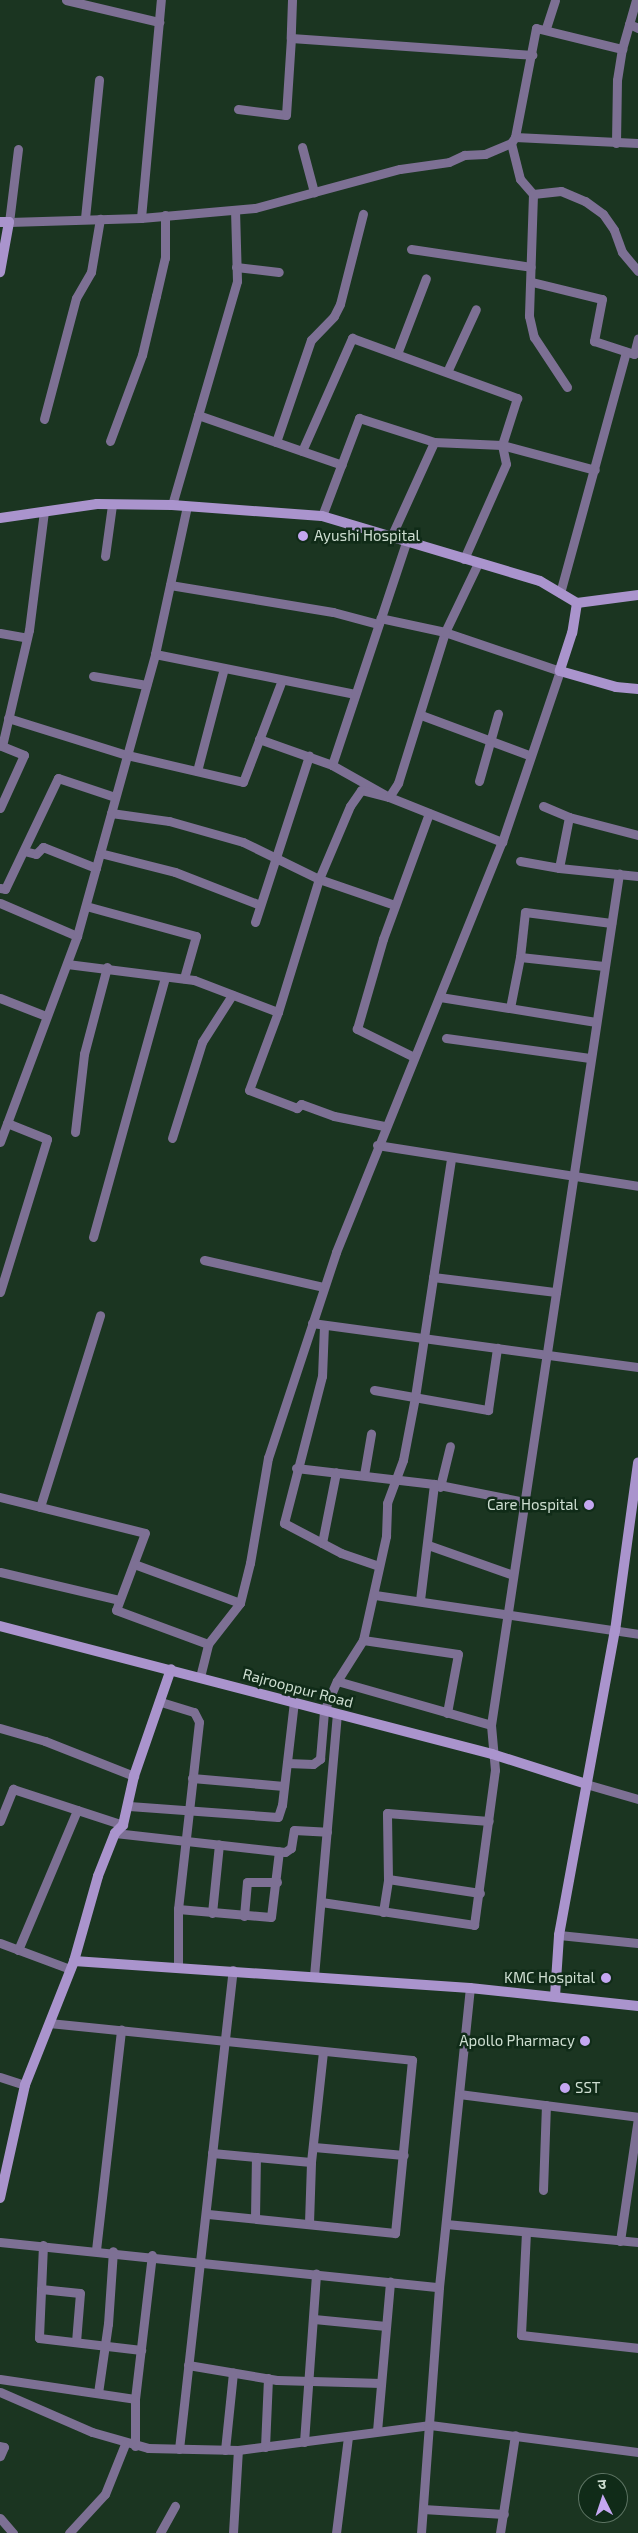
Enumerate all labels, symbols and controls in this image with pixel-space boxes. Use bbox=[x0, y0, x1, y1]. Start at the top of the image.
place label: Ayushi Hospital bbox=[314, 527, 420, 545]
marker: Ayushi Hospital bbox=[296, 529, 310, 543]
place label: Care Hospital bbox=[487, 1496, 578, 1514]
marker: Care Hospital bbox=[582, 1498, 596, 1512]
street label: Rajrooppur Road bbox=[241, 1665, 355, 1711]
place label: KMC Hospital bbox=[504, 1969, 595, 1987]
marker: KMC Hospital bbox=[599, 1971, 613, 1985]
place label: Apollo Pharmacy bbox=[459, 2032, 575, 2050]
marker: Apollo Pharmacy bbox=[579, 2035, 591, 2047]
place label: SST bbox=[575, 2079, 601, 2097]
marker: SST bbox=[559, 2082, 571, 2094]
north arrow bbox=[578, 2473, 628, 2523]
text: उ bbox=[597, 2475, 607, 2492]

